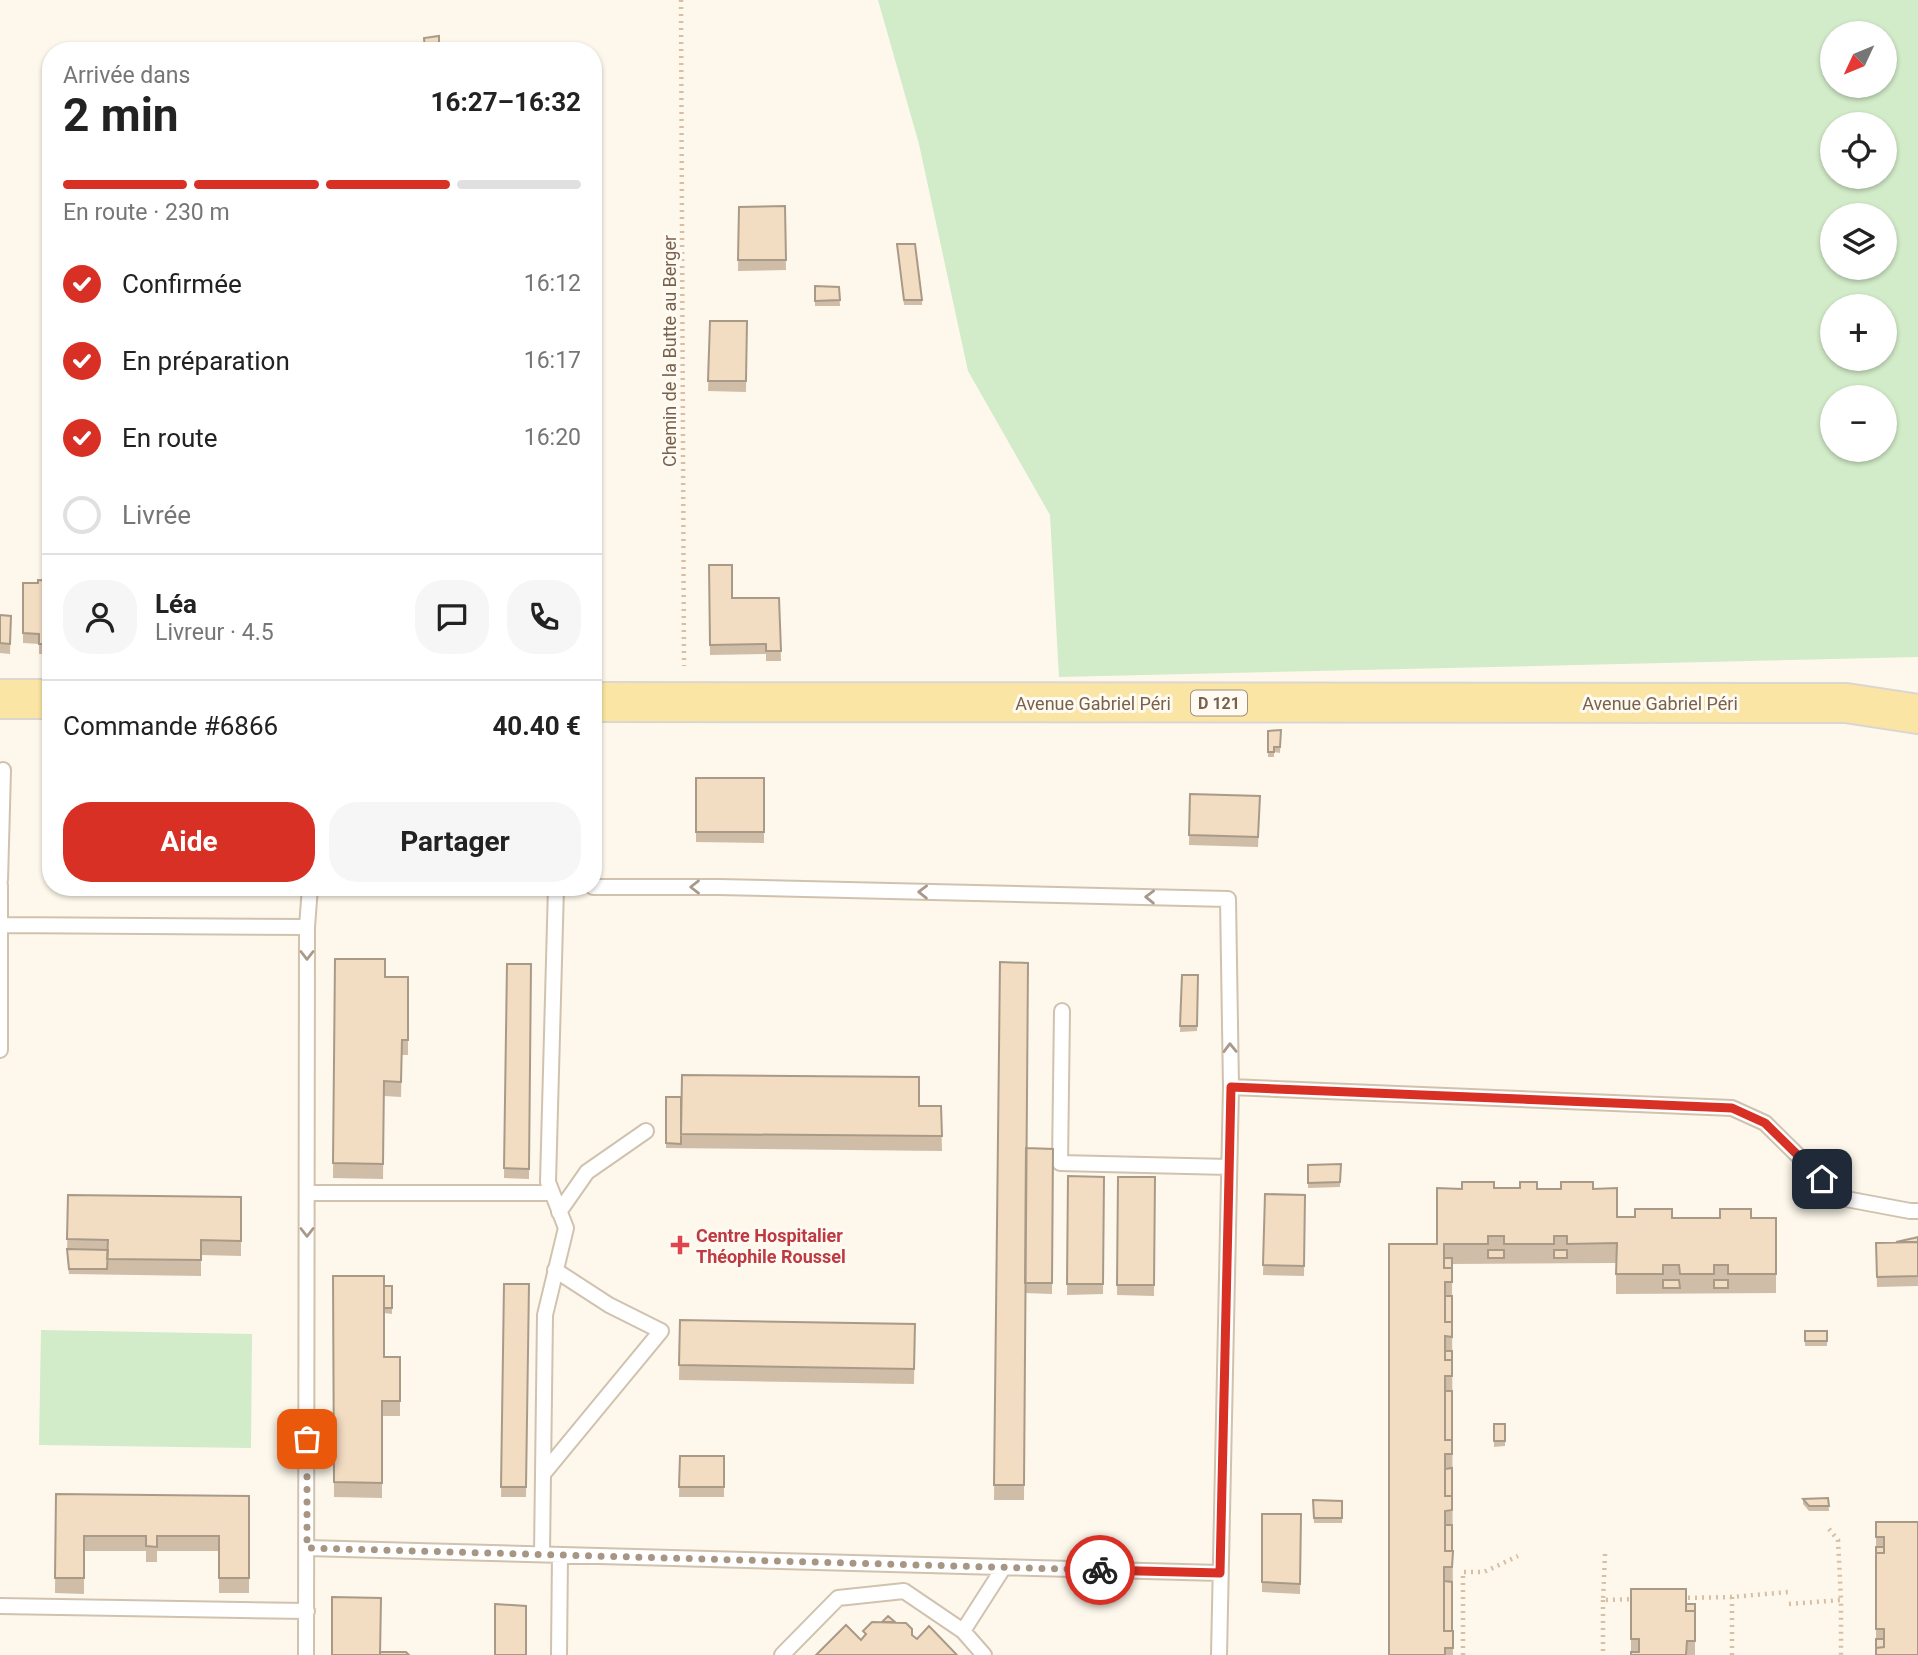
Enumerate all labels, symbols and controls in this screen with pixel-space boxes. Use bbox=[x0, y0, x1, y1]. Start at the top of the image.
north arrow bbox=[1820, 21, 1897, 98]
map controls bbox=[1820, 21, 1897, 462]
text: Arrivée dans bbox=[63, 62, 190, 89]
text: 16:27–16:32 bbox=[431, 87, 581, 117]
text: 2 min bbox=[63, 88, 179, 142]
button: locate bbox=[1820, 112, 1897, 189]
text: En route · 230 m bbox=[63, 199, 230, 226]
button: layers bbox=[1820, 203, 1897, 280]
street label: Chemin de la Butte au Berger bbox=[659, 235, 680, 467]
icon: check bbox=[63, 265, 101, 303]
text: Confirmée bbox=[122, 269, 242, 299]
text: 16:12 bbox=[524, 270, 581, 297]
button: + bbox=[1820, 294, 1897, 371]
icon: check bbox=[63, 342, 101, 380]
text: En préparation bbox=[122, 346, 290, 376]
text: 16:17 bbox=[524, 347, 581, 374]
button: − bbox=[1820, 385, 1897, 462]
icon: check bbox=[63, 419, 101, 457]
text: En route bbox=[122, 423, 218, 453]
text: 16:20 bbox=[524, 424, 581, 451]
text: Livrée bbox=[122, 500, 191, 530]
button: person bbox=[63, 580, 137, 654]
button: chat bbox=[415, 580, 489, 654]
button: phone bbox=[507, 580, 581, 654]
text: Léa bbox=[155, 589, 197, 619]
text: Livreur · 4.5 bbox=[155, 619, 274, 646]
road number: D 121 bbox=[1191, 690, 1247, 716]
street label: Avenue Gabriel Péri bbox=[1015, 693, 1171, 714]
street label: Avenue Gabriel Péri bbox=[1582, 693, 1738, 714]
text: Commande #6866 bbox=[63, 711, 278, 741]
text: 40.40 € bbox=[492, 711, 581, 741]
button: Aide bbox=[63, 802, 315, 882]
button: Partager bbox=[329, 802, 581, 882]
one-way arrow bbox=[689, 879, 700, 895]
one-way arrow bbox=[917, 884, 927, 900]
one-way arrow bbox=[1144, 889, 1155, 905]
one-way arrow bbox=[299, 951, 315, 961]
one-way arrow bbox=[1222, 1042, 1238, 1053]
pin bbox=[1792, 1149, 1852, 1209]
icon: home bbox=[1803, 1160, 1841, 1198]
place label: Centre Hospitalier Théophile Roussel bbox=[696, 1225, 846, 1267]
one-way arrow bbox=[299, 1227, 315, 1238]
marker: Centre Hospitalier Théophile Roussel bbox=[670, 1235, 690, 1255]
pin bbox=[277, 1409, 337, 1469]
icon: bag bbox=[288, 1420, 326, 1458]
courier bbox=[1065, 1535, 1135, 1605]
icon: bike bbox=[1081, 1551, 1119, 1589]

